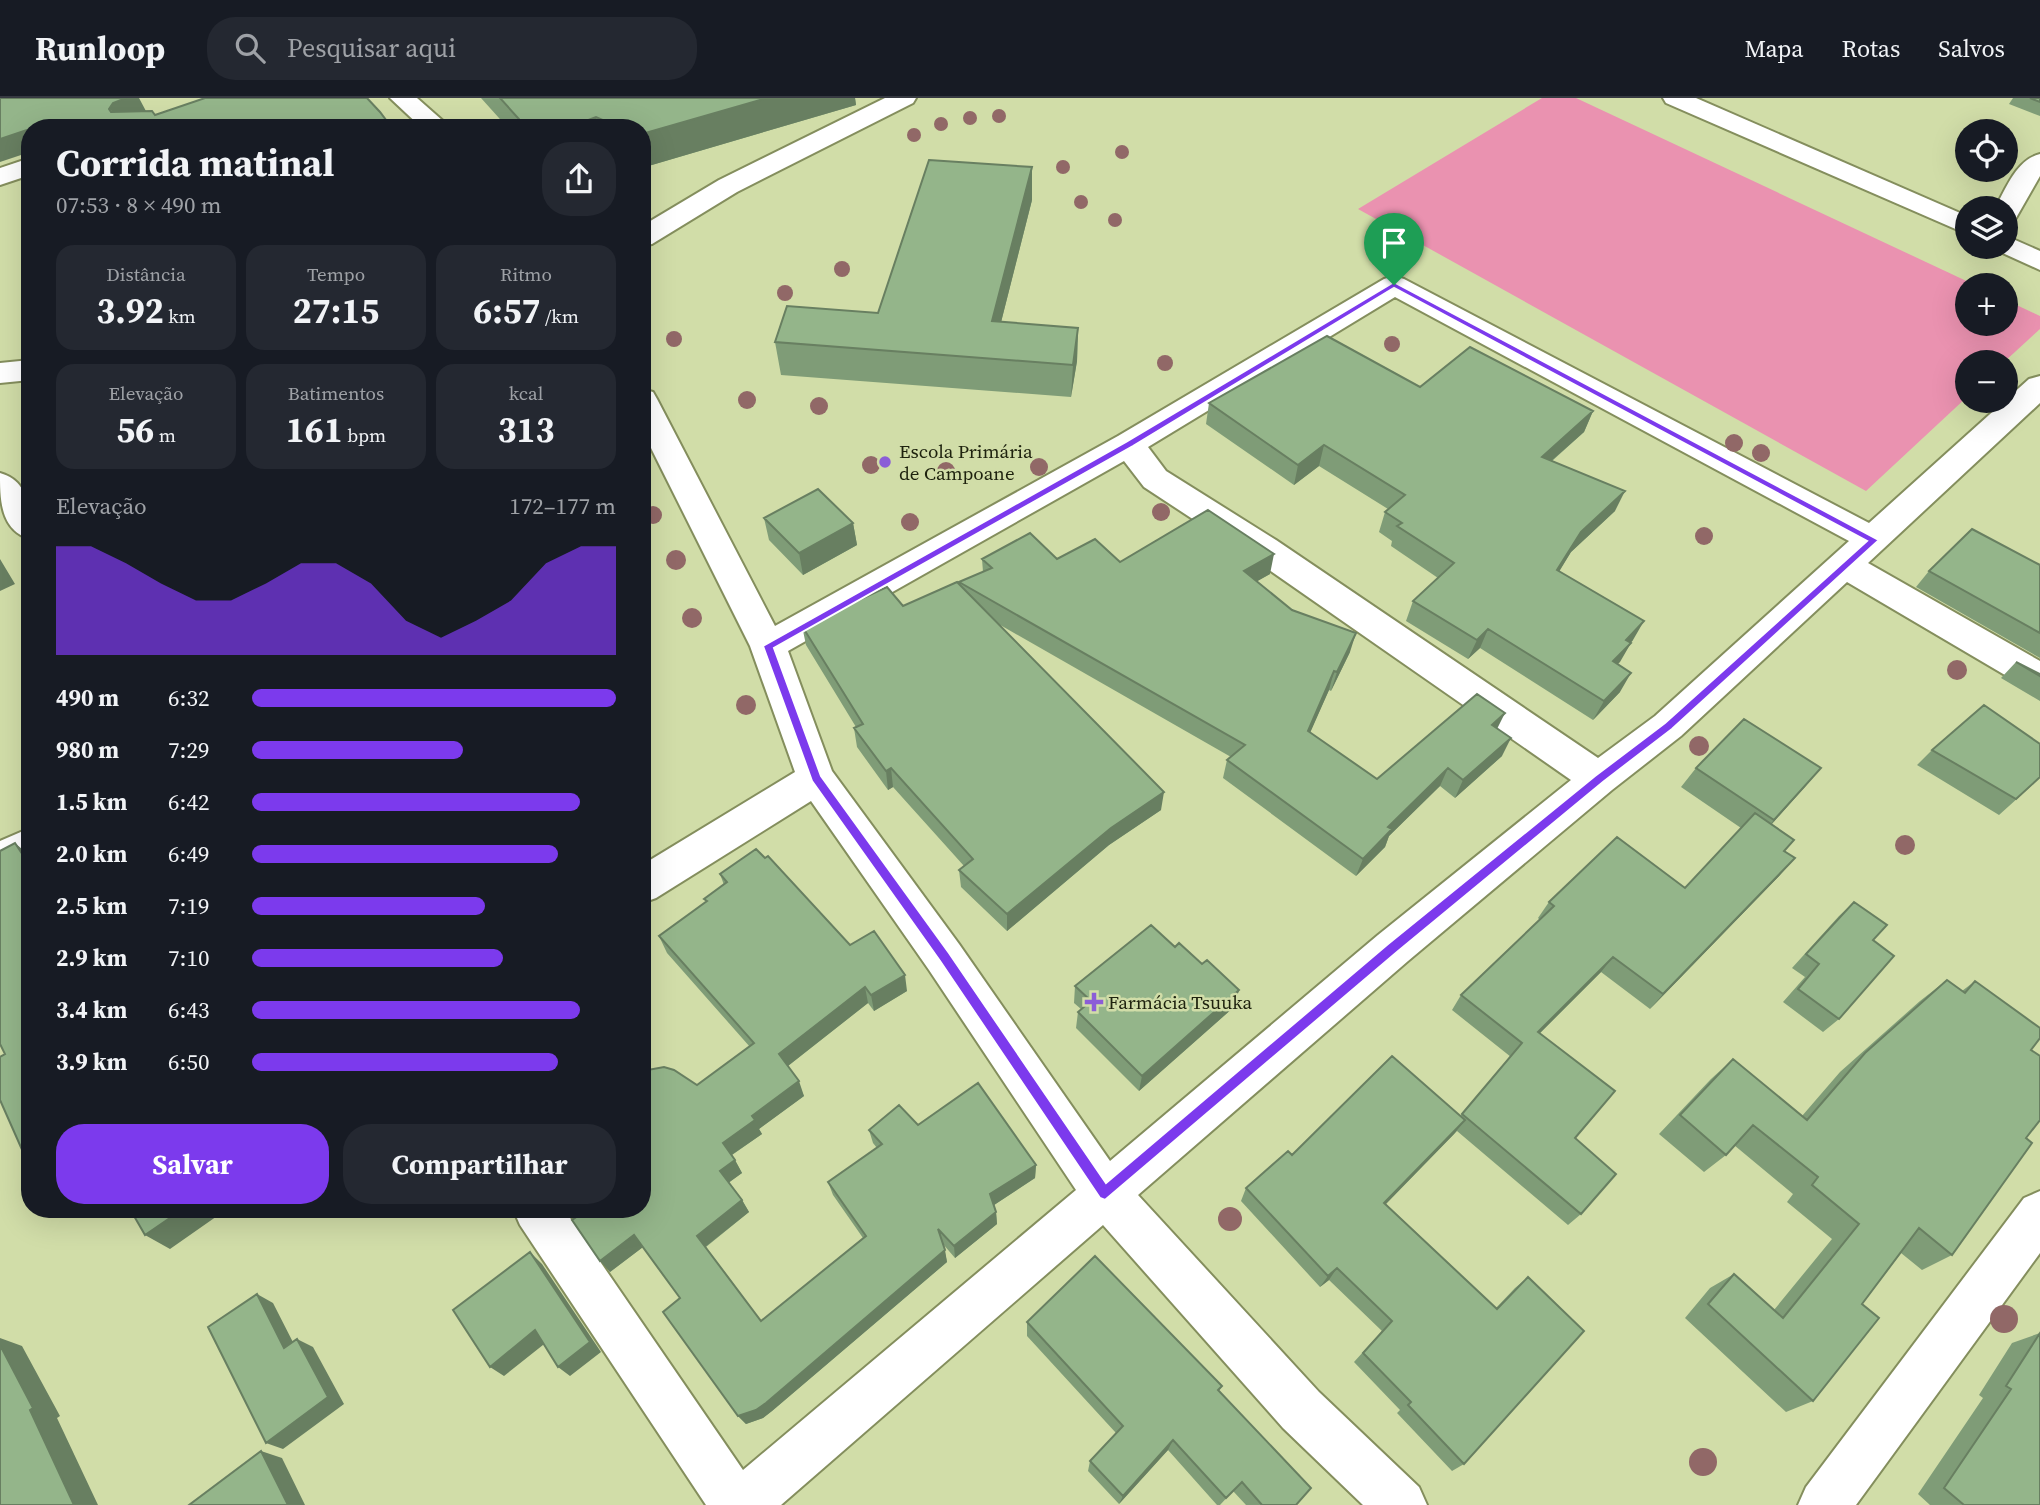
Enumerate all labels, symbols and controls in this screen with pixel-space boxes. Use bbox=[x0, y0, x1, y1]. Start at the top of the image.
search box bbox=[207, 17, 697, 80]
text: Runloop bbox=[35, 26, 165, 71]
icon: search bbox=[231, 29, 269, 67]
text: Pesquisar aqui bbox=[287, 30, 456, 66]
text: Mapa bbox=[1744, 32, 1804, 65]
text: Rotas bbox=[1842, 32, 1900, 65]
text: Salvos bbox=[1938, 32, 2005, 65]
map controls bbox=[1955, 119, 2018, 413]
button: locate bbox=[1955, 119, 2018, 182]
text: Corrida matinal bbox=[56, 137, 335, 189]
button: share bbox=[542, 142, 616, 216]
text: 07:53 · 8 × 490 m bbox=[56, 189, 222, 221]
button: layers bbox=[1955, 196, 2018, 259]
pin bbox=[1364, 213, 1424, 285]
icon: arrive bbox=[1375, 224, 1413, 262]
text: Distância bbox=[106, 261, 186, 287]
text: Tempo bbox=[307, 261, 365, 287]
text: Ritmo bbox=[500, 261, 552, 287]
button: + bbox=[1955, 273, 2018, 336]
text: 3.92 bbox=[96, 287, 164, 335]
text: 27:15 bbox=[293, 287, 379, 335]
text: 6:57 bbox=[473, 287, 541, 335]
text: km bbox=[164, 303, 196, 329]
text: /km bbox=[541, 303, 579, 329]
button: − bbox=[1955, 350, 2018, 413]
text: Elevação bbox=[109, 380, 183, 406]
text: Batimentos bbox=[288, 380, 384, 406]
text: kcal bbox=[509, 380, 543, 406]
text: 56 bbox=[116, 406, 154, 454]
text: 161 bbox=[286, 406, 343, 454]
text: 313 bbox=[498, 406, 554, 454]
text: m bbox=[154, 422, 176, 448]
text: bpm bbox=[343, 422, 386, 448]
place label: Escola Primária de Campoane bbox=[899, 438, 1033, 486]
marker: Escola Primária de Campoane bbox=[877, 454, 893, 470]
text: Elevação bbox=[56, 490, 147, 522]
text: 172–177 m bbox=[509, 490, 616, 522]
text: 490 m bbox=[56, 682, 119, 714]
text: 6:32 bbox=[168, 682, 209, 714]
text: 980 m bbox=[56, 734, 119, 766]
text: 7:29 bbox=[168, 734, 209, 766]
text: 1.5 km bbox=[56, 786, 127, 818]
text: 6:42 bbox=[168, 786, 209, 818]
text: 2.0 km bbox=[56, 838, 127, 870]
text: 6:49 bbox=[168, 838, 209, 870]
text: 2.5 km bbox=[56, 890, 127, 922]
text: 7:19 bbox=[168, 890, 209, 922]
text: 2.9 km bbox=[56, 942, 127, 974]
text: 7:10 bbox=[168, 942, 209, 974]
place label: Farmácia Tsuuka bbox=[1108, 989, 1253, 1015]
text: 3.4 km bbox=[56, 994, 127, 1026]
text: 6:43 bbox=[168, 994, 209, 1026]
marker: Farmácia Tsuuka bbox=[1086, 994, 1102, 1010]
text: 3.9 km bbox=[56, 1046, 127, 1078]
text: 6:50 bbox=[168, 1046, 209, 1078]
button: Salvar bbox=[56, 1124, 329, 1204]
button: Compartilhar bbox=[343, 1124, 616, 1204]

